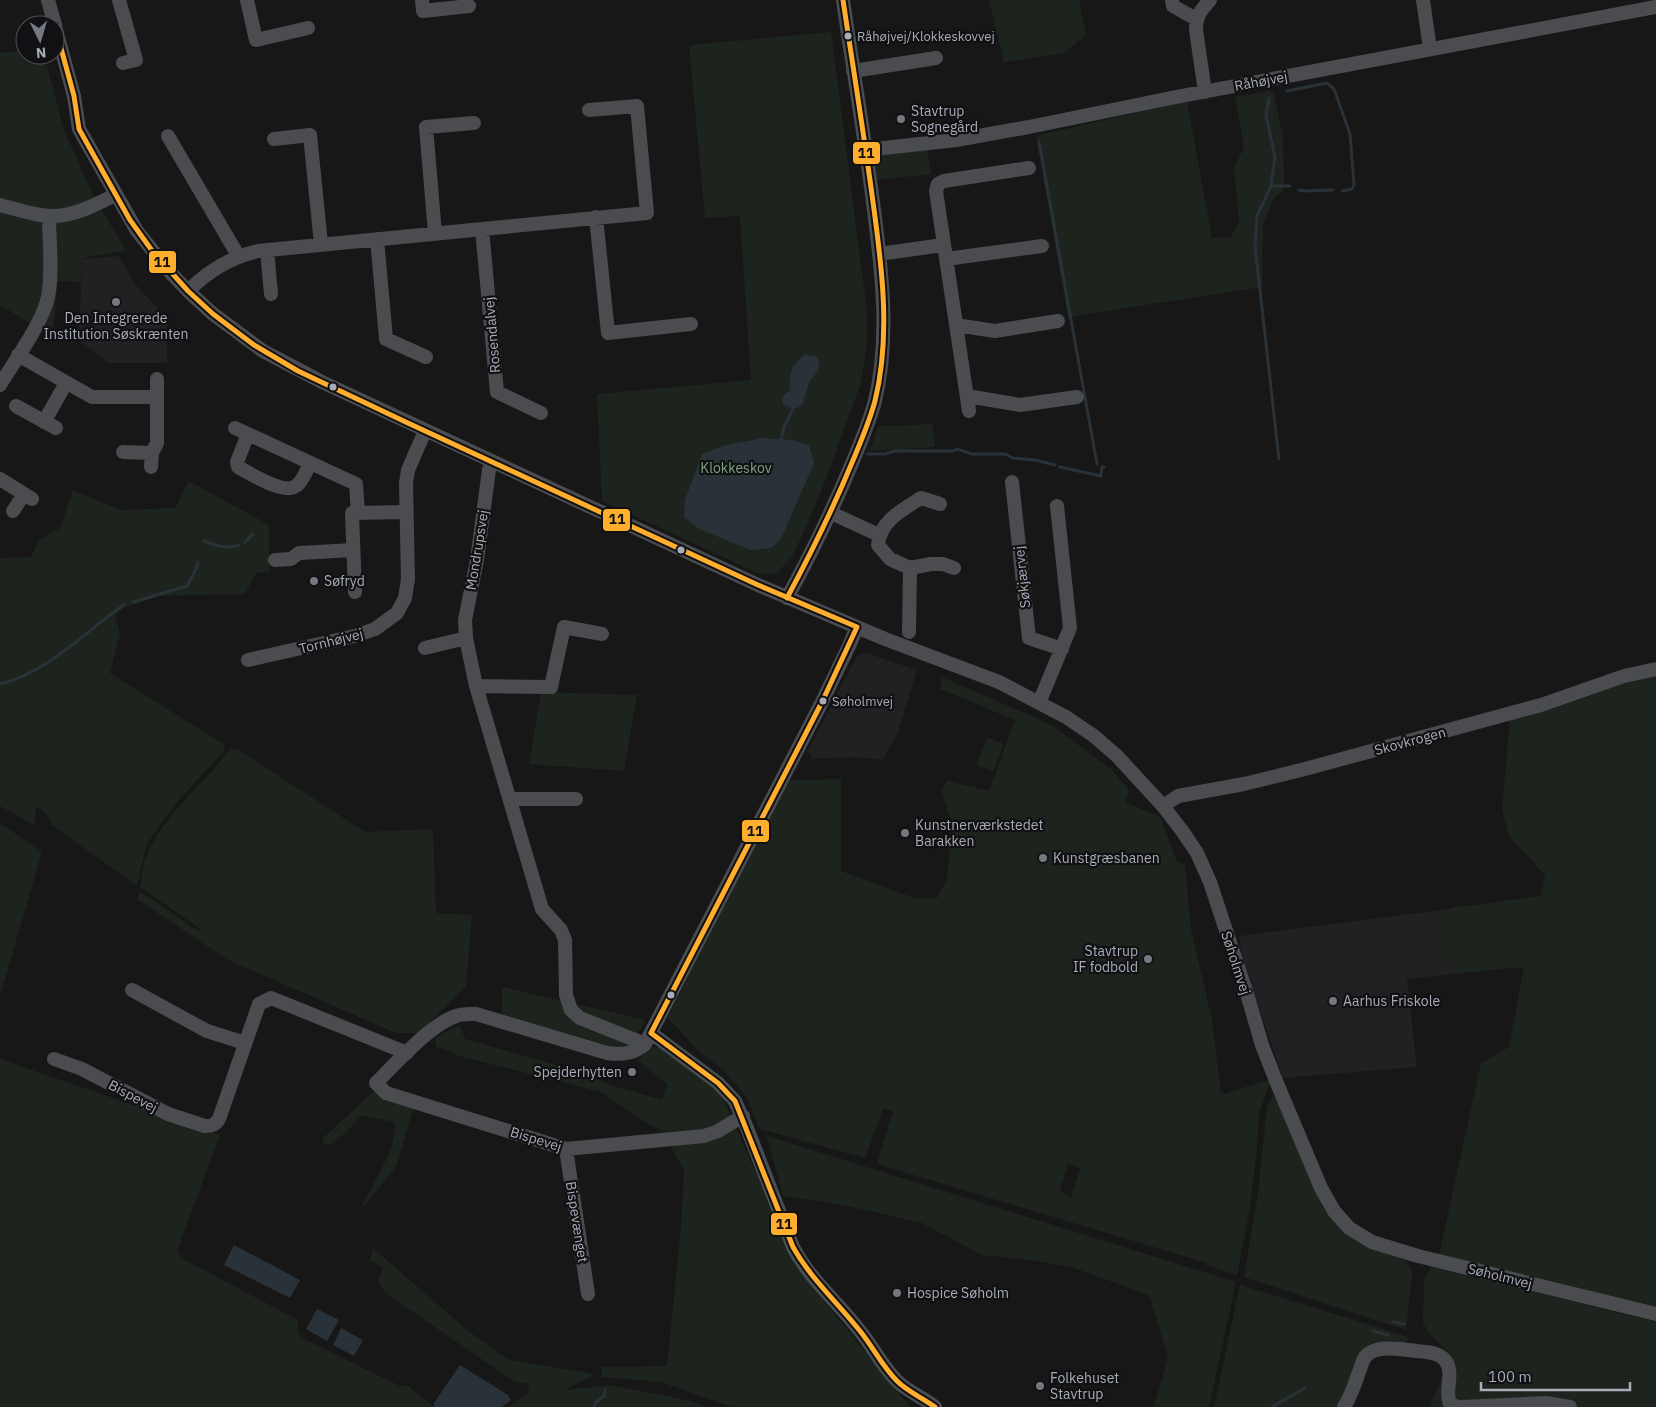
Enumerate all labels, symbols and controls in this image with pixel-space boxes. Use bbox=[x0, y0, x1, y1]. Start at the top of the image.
north arrow bbox=[15, 15, 65, 65]
place label: Råhøjvej/Klokkeskovvej bbox=[857, 28, 995, 45]
marker: Råhøjvej/Klokkeskovvej bbox=[843, 31, 853, 41]
text: N bbox=[35, 44, 47, 62]
street label: Råhøjvej bbox=[1233, 67, 1289, 95]
place label: Stavtrup Sognegård bbox=[911, 102, 978, 136]
marker: Stavtrup Sognegård bbox=[895, 113, 907, 125]
line badge: 11 bbox=[852, 141, 881, 165]
text: 11 bbox=[858, 144, 875, 162]
line badge: 11 bbox=[148, 250, 177, 274]
text: 11 bbox=[154, 253, 171, 271]
marker: Den Integrerede Institution Søskrænten bbox=[110, 296, 122, 308]
street label: Rosendalvej bbox=[480, 296, 504, 374]
place label: Den Integrerede Institution Søskrænten bbox=[44, 309, 188, 343]
unlabelled marker bbox=[328, 382, 338, 392]
park label: Klokkeskov bbox=[700, 459, 772, 477]
line badge: 11 bbox=[602, 508, 631, 532]
street label: Mondrupsvej bbox=[462, 509, 492, 591]
text: 11 bbox=[609, 510, 626, 528]
unlabelled marker bbox=[676, 545, 686, 555]
street label: Søkjærvej bbox=[1010, 545, 1034, 609]
place label: Søfryd bbox=[324, 572, 365, 590]
marker: Søfryd bbox=[308, 575, 320, 587]
street label: Tornhøjvej bbox=[297, 624, 365, 658]
place label: Søholmvej bbox=[832, 693, 893, 710]
marker: Søholmvej bbox=[818, 696, 828, 706]
street label: Skovkrogen bbox=[1372, 723, 1448, 759]
place label: Kunstnerværkstedet Barakken bbox=[915, 816, 1043, 850]
line badge: 11 bbox=[741, 819, 770, 843]
text: 11 bbox=[747, 822, 764, 840]
marker: Kunstnerværkstedet Barakken bbox=[899, 827, 911, 839]
place label: Kunstgræsbanen bbox=[1053, 849, 1160, 867]
marker: Kunstgræsbanen bbox=[1037, 852, 1049, 864]
street label: Søholmvej bbox=[1217, 929, 1255, 997]
place label: Stavtrup IF fodbold bbox=[1073, 942, 1138, 976]
marker: Stavtrup IF fodbold bbox=[1142, 953, 1154, 965]
unlabelled marker bbox=[666, 990, 676, 1000]
place label: Aarhus Friskole bbox=[1343, 992, 1440, 1010]
marker: Aarhus Friskole bbox=[1327, 995, 1339, 1007]
place label: Spejderhytten bbox=[534, 1063, 622, 1081]
marker: Spejderhytten bbox=[626, 1066, 638, 1078]
street label: Bispevej bbox=[105, 1076, 161, 1116]
street label: Bispevej bbox=[508, 1123, 564, 1155]
street label: Bispevænget bbox=[562, 1180, 592, 1264]
line badge: 11 bbox=[770, 1212, 798, 1236]
text: 11 bbox=[776, 1215, 793, 1233]
street label: Søholmvej bbox=[1466, 1259, 1534, 1293]
place label: Hospice Søholm bbox=[907, 1284, 1009, 1302]
marker: Hospice Søholm bbox=[891, 1287, 903, 1299]
scale bar bbox=[1481, 1360, 1630, 1392]
text: 100 m bbox=[1488, 1367, 1532, 1386]
place label: Folkehuset Stavtrup bbox=[1050, 1369, 1119, 1403]
marker: Folkehuset Stavtrup bbox=[1034, 1380, 1046, 1392]

